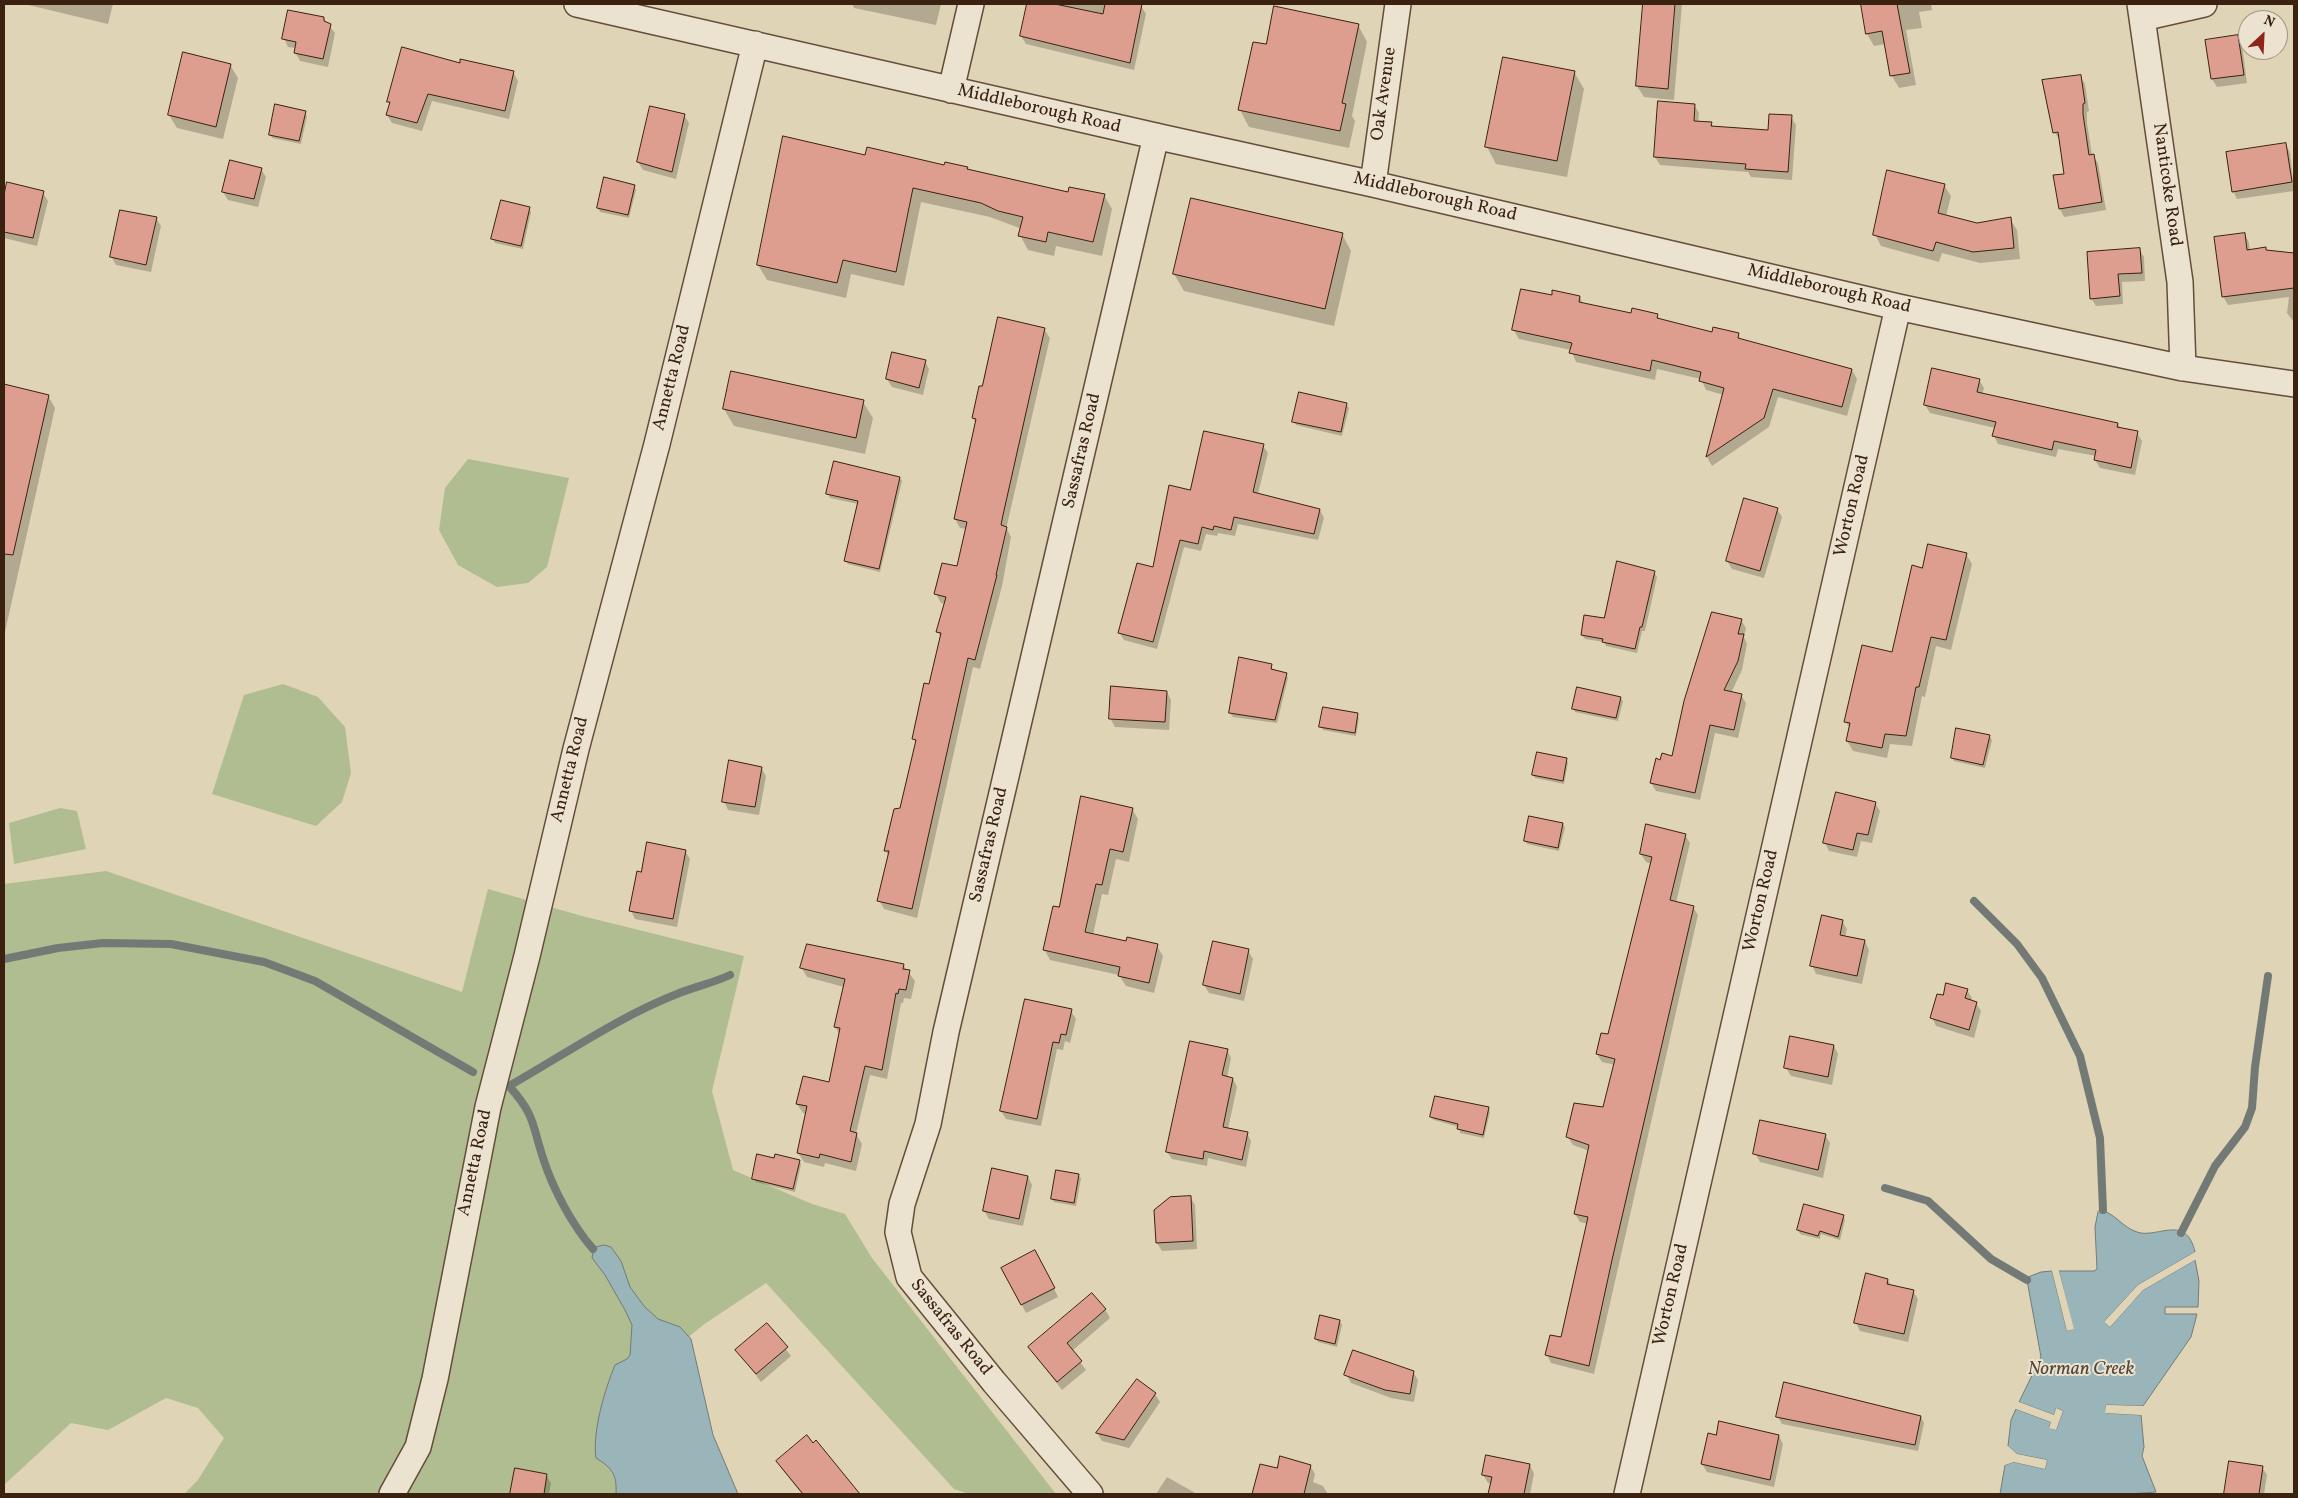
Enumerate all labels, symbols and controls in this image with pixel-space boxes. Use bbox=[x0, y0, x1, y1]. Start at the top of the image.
north arrow bbox=[2238, 10, 2288, 60]
text: N bbox=[2260, 11, 2278, 33]
street label: Oak Avenue bbox=[1368, 46, 1402, 142]
street label: Middleborough Road bbox=[955, 81, 1123, 139]
street label: Nanticoke Road bbox=[2147, 122, 2185, 248]
street label: Middleborough Road bbox=[1351, 169, 1519, 227]
street label: Middleborough Road bbox=[1745, 261, 1913, 319]
street label: Annetta Road bbox=[649, 323, 697, 433]
street label: Sassafras Road bbox=[1059, 391, 1107, 511]
street label: Worton Road bbox=[1831, 453, 1875, 559]
street label: Annetta Road bbox=[547, 715, 595, 825]
street label: Sassafras Road bbox=[966, 785, 1014, 905]
street label: Worton Road bbox=[1740, 848, 1784, 954]
street label: Annetta Road bbox=[454, 1108, 498, 1218]
street label: Worton Road bbox=[1650, 1242, 1694, 1348]
street label: Sassafras Road bbox=[905, 1275, 995, 1381]
water label: Norman Creek bbox=[2028, 1360, 2134, 1382]

